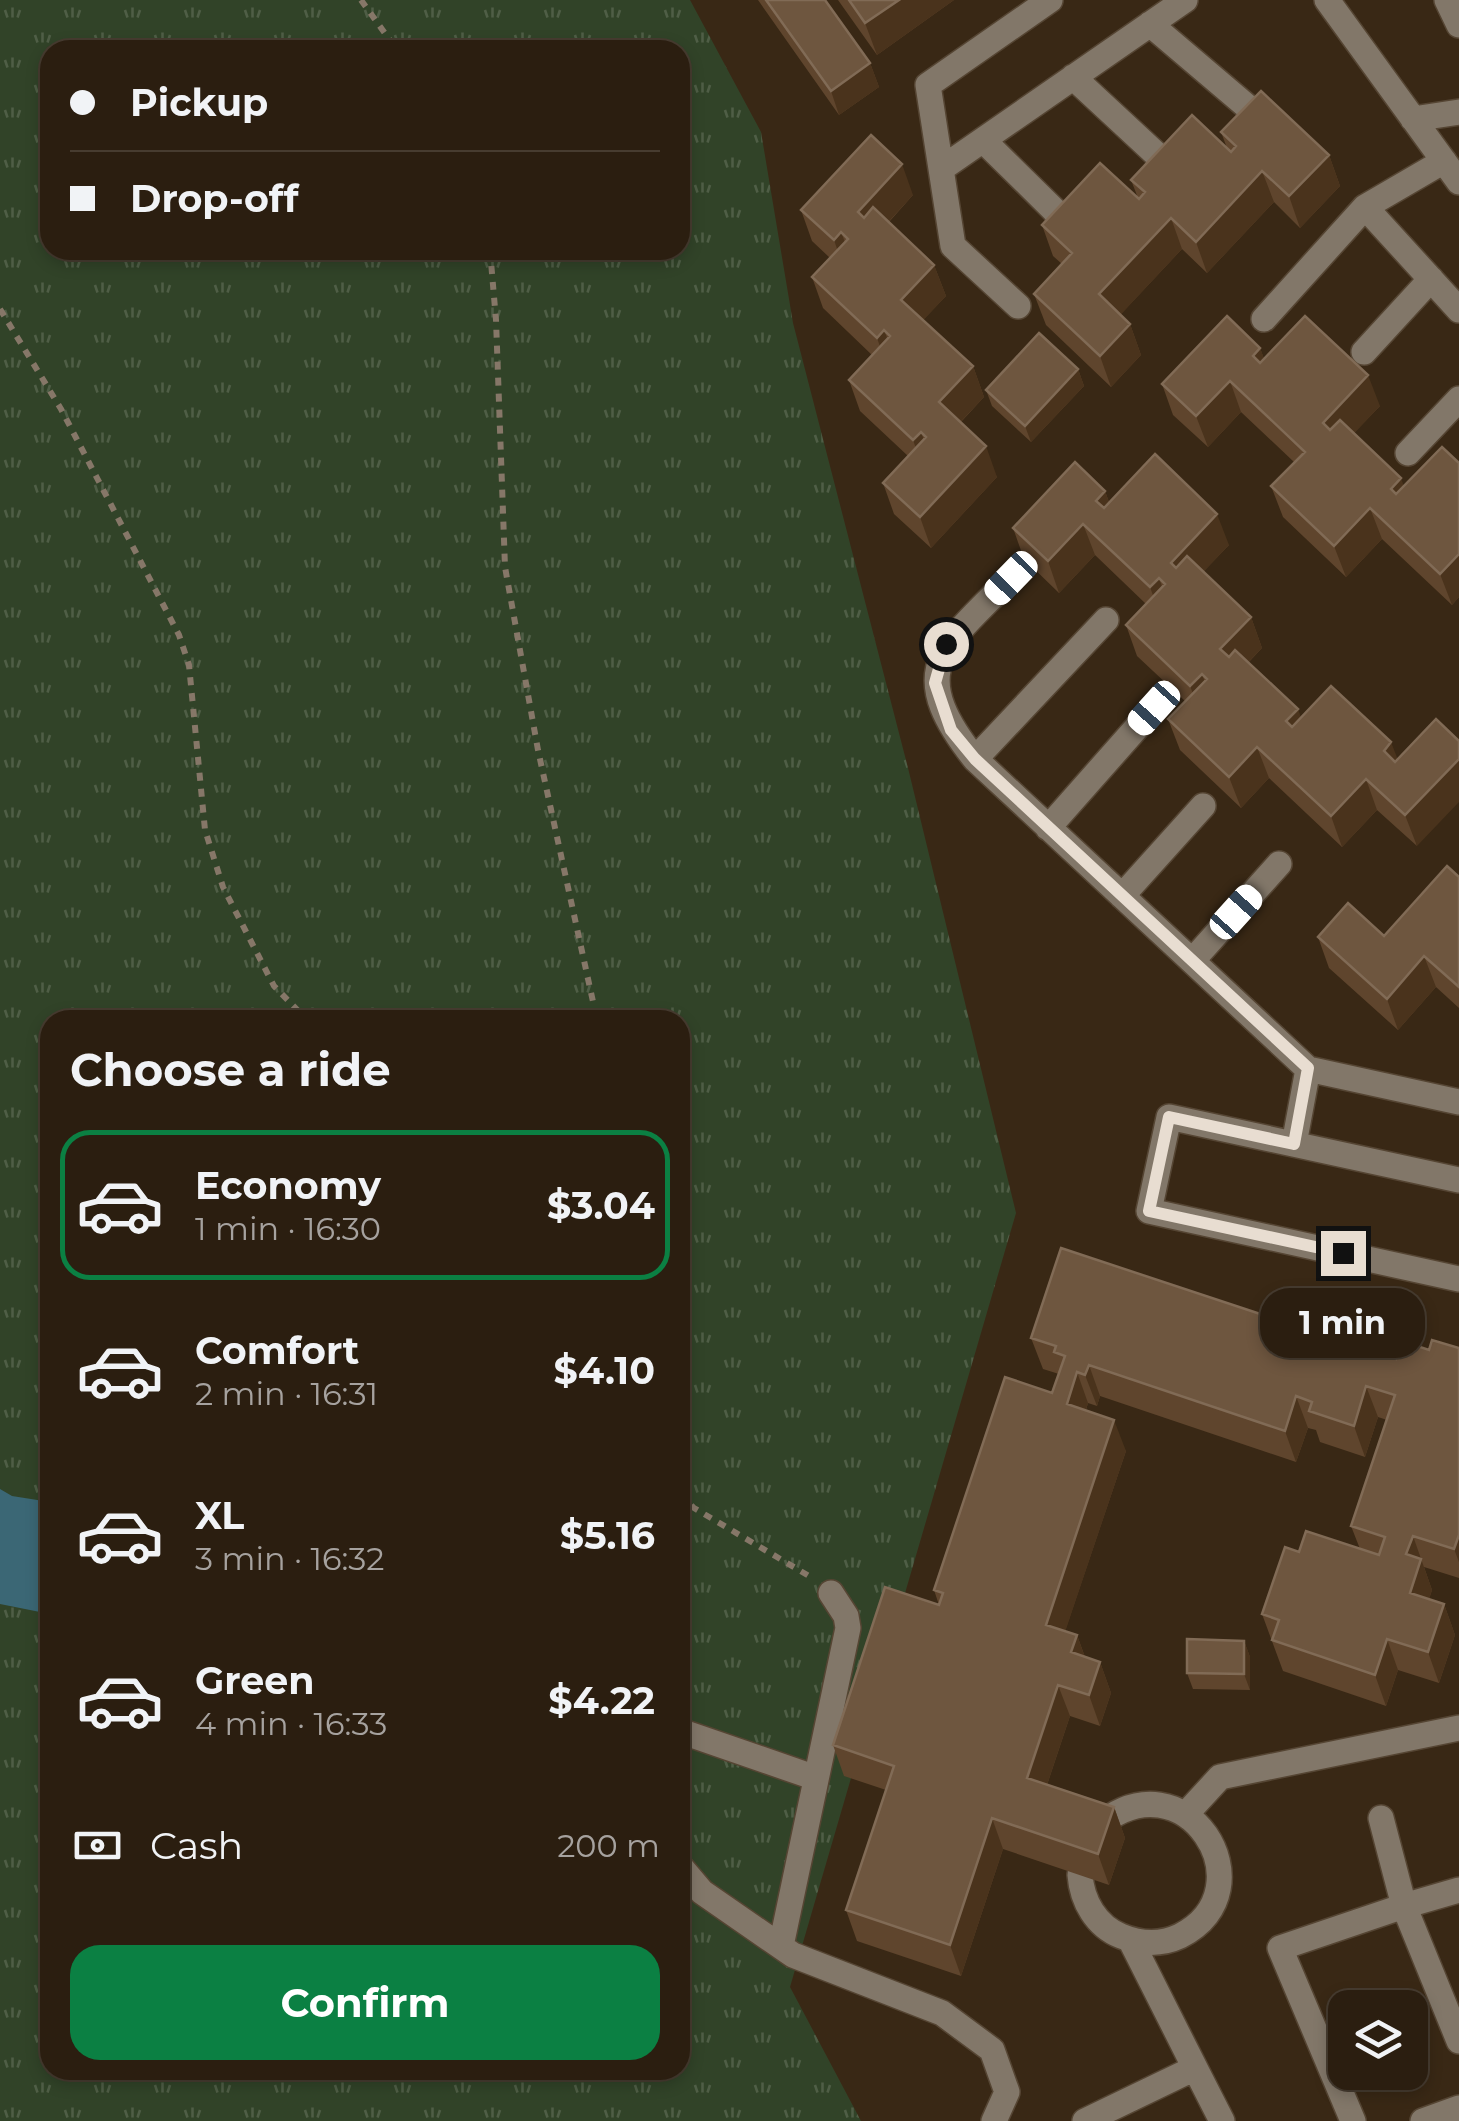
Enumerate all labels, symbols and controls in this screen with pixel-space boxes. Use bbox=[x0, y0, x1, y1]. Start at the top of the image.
text: Pickup bbox=[130, 79, 268, 126]
text: Drop-off bbox=[130, 175, 299, 222]
car bbox=[979, 546, 1043, 610]
route start bbox=[924, 622, 969, 667]
car bbox=[1123, 676, 1185, 740]
car bbox=[1205, 880, 1267, 944]
text: Choose a ride bbox=[70, 1042, 391, 1097]
icon: car bbox=[75, 1160, 165, 1250]
text: Economy bbox=[195, 1162, 381, 1209]
text: $3.04 bbox=[547, 1182, 655, 1229]
text: 1 min · 16:30 bbox=[195, 1209, 381, 1248]
route end bbox=[1321, 1231, 1366, 1276]
callout: 1 min bbox=[1260, 1288, 1426, 1358]
text: 1 min bbox=[1299, 1303, 1386, 1342]
icon: car bbox=[75, 1325, 165, 1415]
text: Comfort bbox=[195, 1327, 359, 1374]
text: $4.10 bbox=[553, 1347, 655, 1394]
text: 2 min · 16:31 bbox=[195, 1374, 378, 1413]
icon: car bbox=[75, 1490, 165, 1580]
text: XL bbox=[195, 1492, 244, 1539]
text: $5.16 bbox=[560, 1512, 655, 1559]
text: 3 min · 16:32 bbox=[195, 1539, 384, 1578]
icon: car bbox=[75, 1655, 165, 1745]
text: Green bbox=[195, 1657, 315, 1704]
text: $4.22 bbox=[548, 1677, 655, 1724]
text: 4 min · 16:33 bbox=[195, 1704, 387, 1743]
icon: cash bbox=[70, 1818, 125, 1873]
text: Cash bbox=[150, 1822, 243, 1869]
text: 200 m bbox=[557, 1826, 660, 1865]
button: Confirm bbox=[70, 1945, 660, 2060]
map controls bbox=[1328, 1990, 1428, 2090]
button: layers bbox=[1328, 1990, 1428, 2090]

